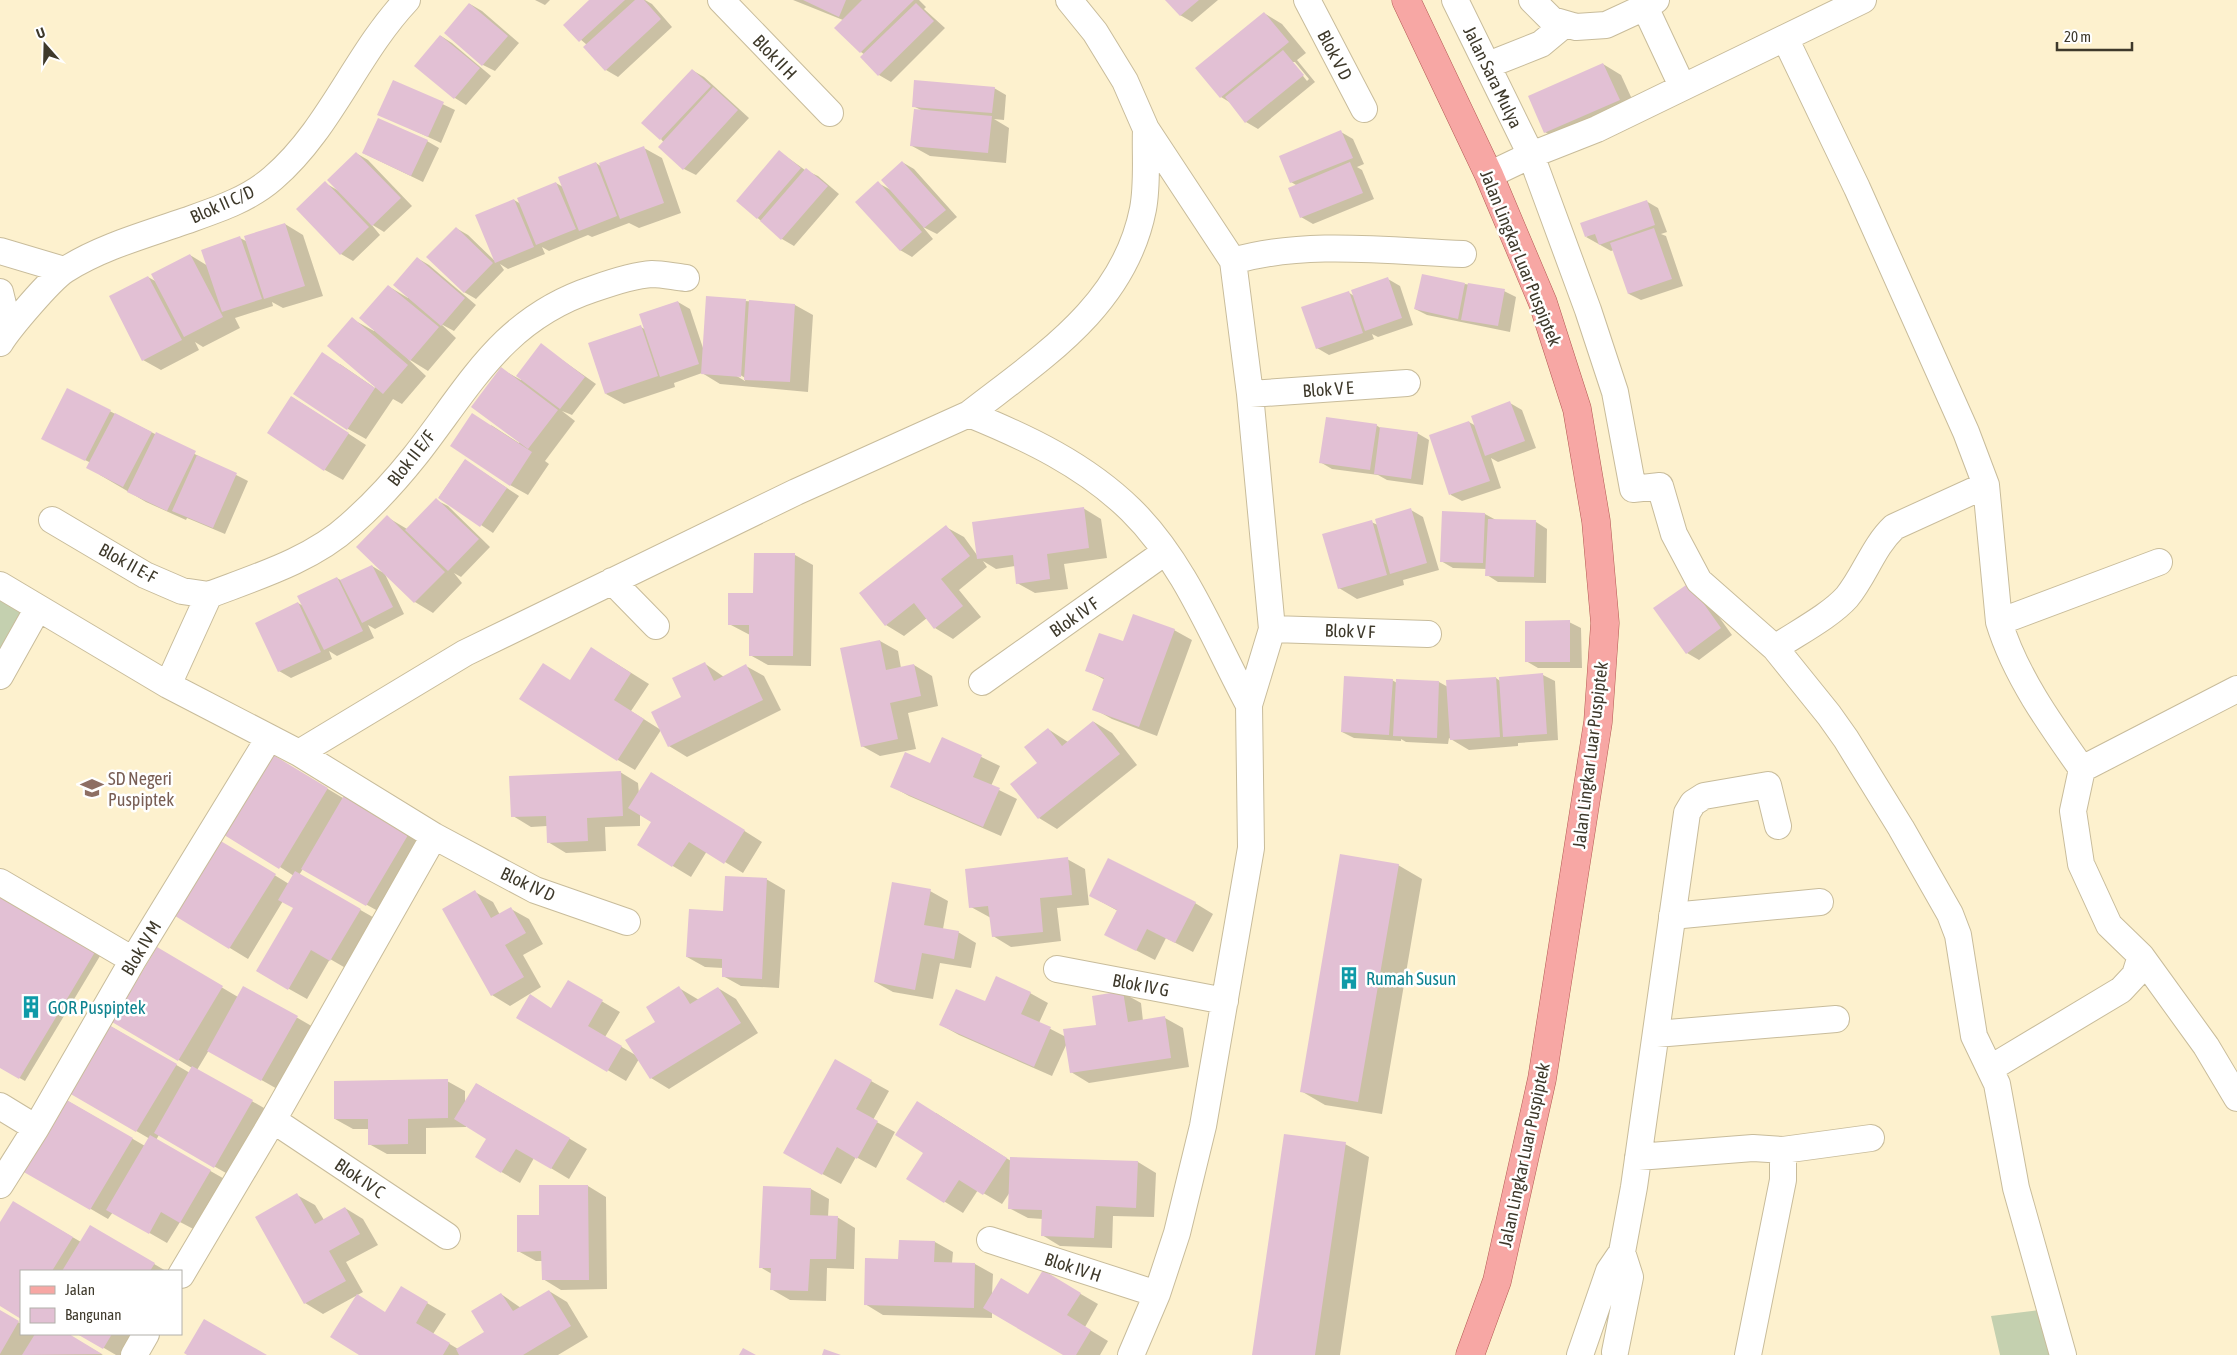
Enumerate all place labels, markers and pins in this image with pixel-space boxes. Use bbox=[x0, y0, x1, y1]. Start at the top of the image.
place label: SD Negeri Puspiptek bbox=[108, 768, 174, 810]
school or university icon: SD Negeri Puspiptek bbox=[79, 775, 105, 801]
building icon: Rumah Susun bbox=[1336, 965, 1362, 991]
place label: Rumah Susun bbox=[1366, 968, 1456, 989]
building icon: GOR Puspiptek bbox=[18, 994, 44, 1020]
place label: GOR Puspiptek bbox=[48, 997, 146, 1018]

